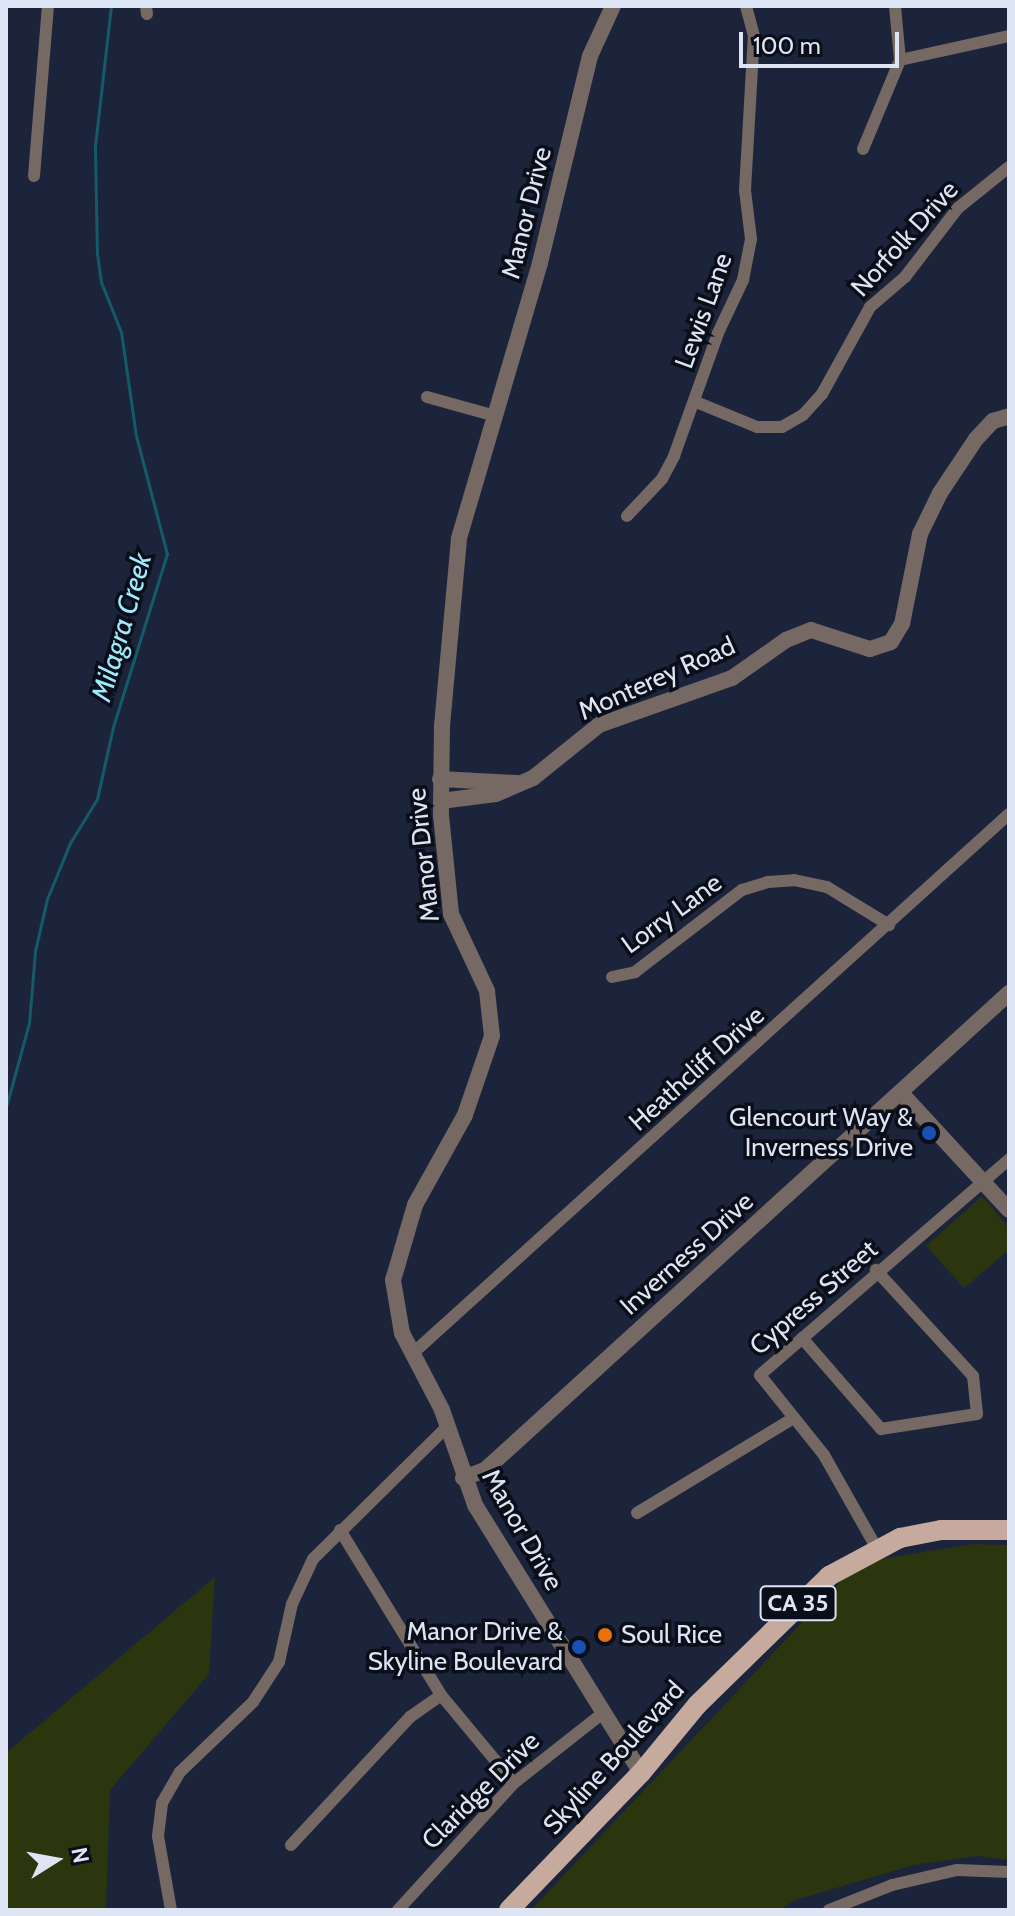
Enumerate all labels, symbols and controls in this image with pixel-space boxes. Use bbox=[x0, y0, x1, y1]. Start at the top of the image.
scale bar bbox=[743, 16, 903, 66]
text: 100 m bbox=[753, 31, 821, 60]
street label: Manor Drive bbox=[496, 144, 558, 282]
street label: Norfolk Drive bbox=[845, 175, 965, 303]
street label: Lewis Lane bbox=[669, 249, 739, 373]
water label: Milagra Creek bbox=[84, 549, 158, 705]
street label: Monterey Road bbox=[574, 631, 740, 727]
street label: Manor Drive bbox=[401, 786, 447, 924]
street label: Lorry Lane bbox=[616, 867, 728, 961]
street label: Heathcliff Drive bbox=[623, 1000, 771, 1138]
place label: Glencourt Way & Inverness Drive bbox=[729, 1102, 913, 1164]
marker: Glencourt Way & Inverness Drive bbox=[920, 1124, 938, 1142]
street label: Inverness Drive bbox=[614, 1186, 760, 1322]
street label: Cypress Street bbox=[744, 1234, 884, 1362]
street label: Manor Drive bbox=[475, 1464, 569, 1596]
road number: CA 35 bbox=[758, 1583, 838, 1623]
place label: Manor Drive & Skyline Boulevard bbox=[368, 1616, 563, 1678]
place label: Soul Rice bbox=[621, 1619, 722, 1651]
marker: Soul Rice bbox=[596, 1626, 614, 1644]
marker: Manor Drive & Skyline Boulevard bbox=[570, 1638, 588, 1656]
street label: Skyline Boulevard bbox=[537, 1675, 691, 1841]
street label: Claridge Drive bbox=[416, 1726, 546, 1856]
north arrow bbox=[16, 1820, 96, 1900]
text: N bbox=[65, 1845, 95, 1866]

